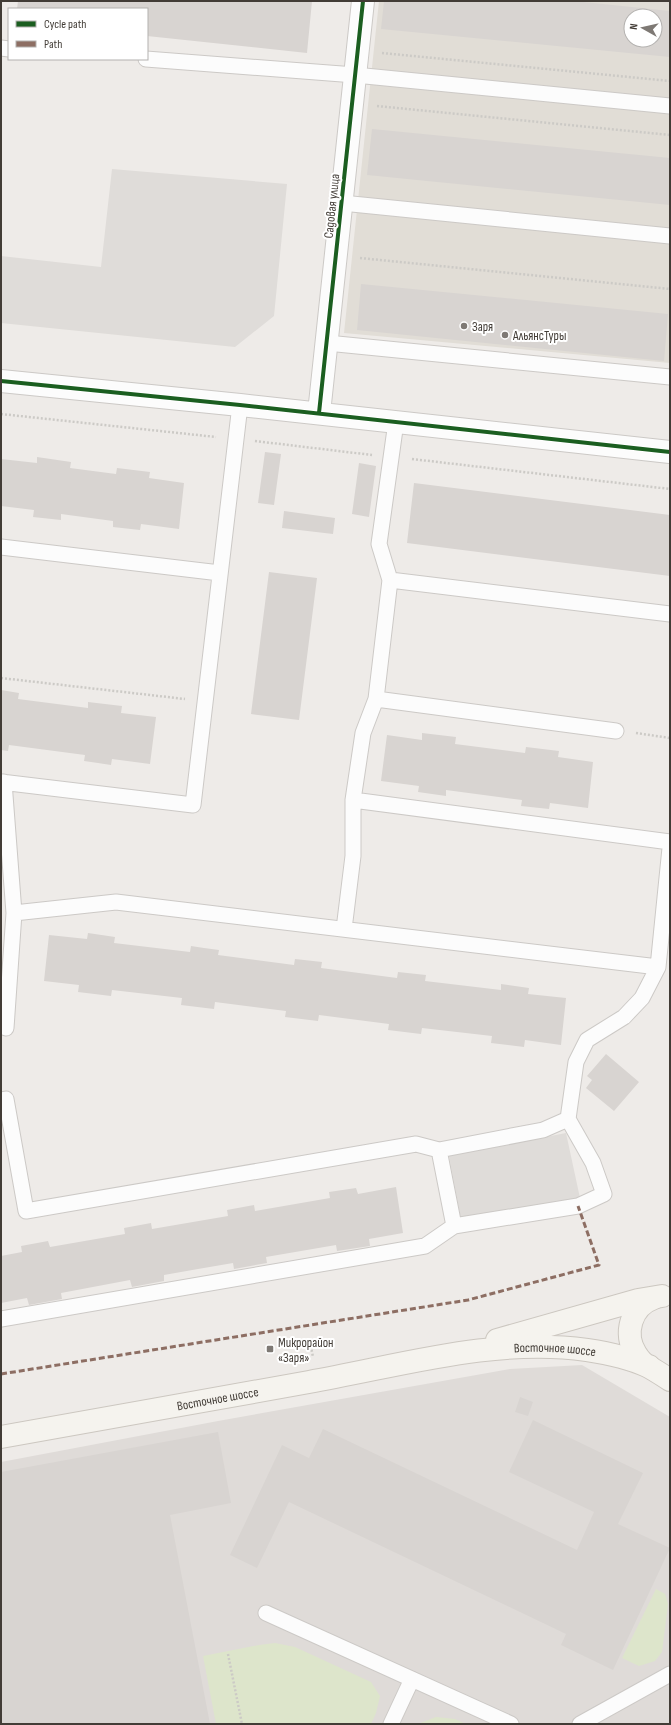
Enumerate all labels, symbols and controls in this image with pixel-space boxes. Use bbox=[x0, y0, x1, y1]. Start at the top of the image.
legend bbox=[8, 8, 148, 60]
north arrow bbox=[623, 8, 663, 48]
text: Cycle path bbox=[44, 17, 86, 32]
text: N bbox=[627, 23, 640, 30]
text: Path bbox=[44, 37, 62, 52]
street label: Садовая улица bbox=[321, 173, 343, 239]
place label: Заря bbox=[472, 319, 493, 335]
marker: Заря bbox=[459, 321, 469, 331]
place label: АльянсТуры bbox=[512, 328, 566, 344]
marker: АльянсТуры bbox=[500, 330, 510, 340]
place label: Микрорайон «Заря» bbox=[278, 1335, 333, 1366]
street label: Восточное шоссе bbox=[513, 1340, 597, 1360]
marker: Микрорайон «Заря» bbox=[265, 1344, 275, 1354]
street label: Восточное шоссе bbox=[176, 1384, 260, 1414]

